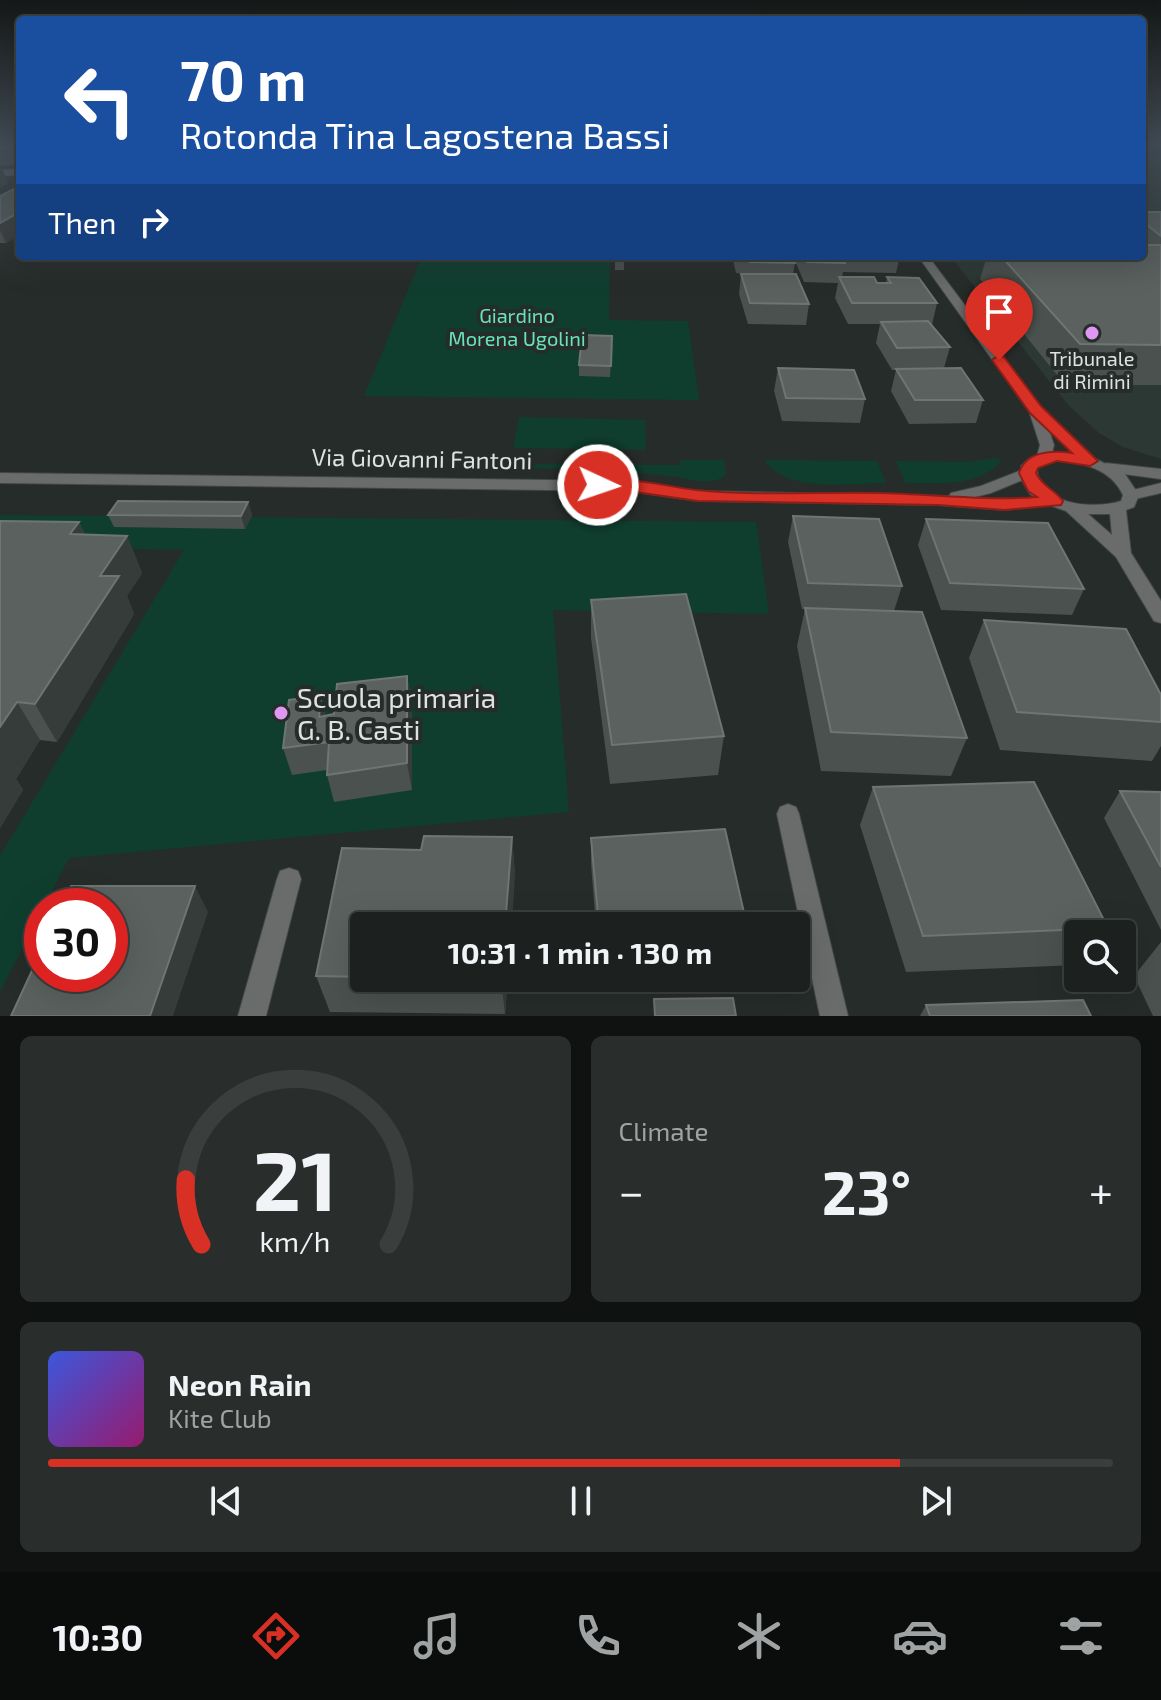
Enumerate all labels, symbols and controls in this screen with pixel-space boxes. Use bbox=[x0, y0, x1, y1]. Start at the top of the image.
text: 70 m bbox=[180, 45, 306, 112]
icon: left bbox=[48, 48, 152, 152]
text: Rotonda Tina Lagostena Bassi bbox=[180, 113, 670, 156]
icon: right bbox=[132, 200, 176, 244]
text: Then bbox=[48, 204, 116, 240]
pin bbox=[965, 278, 1033, 360]
icon: arrive bbox=[977, 290, 1021, 334]
park label: Giardino Morena Ugolini bbox=[448, 303, 586, 350]
marker: Tribunale di Rimini bbox=[1083, 324, 1101, 342]
place label: Tribunale di Rimini bbox=[1050, 346, 1134, 393]
street label: Via Giovanni Fantoni bbox=[311, 442, 533, 474]
position arrow bbox=[556, 443, 640, 527]
place label: Scuola primaria G. B. Casti bbox=[297, 680, 496, 746]
marker: Scuola primaria G. B. Casti bbox=[272, 704, 290, 722]
speed limit sign: 30 bbox=[24, 888, 128, 992]
map controls bbox=[1064, 920, 1136, 992]
button: search bbox=[1064, 920, 1136, 992]
text: 10:31 · 1 min · 130 m bbox=[448, 934, 712, 970]
text: Climate bbox=[619, 1115, 708, 1146]
text: 21 bbox=[253, 1128, 337, 1228]
text: 23° bbox=[822, 1155, 911, 1227]
text: − bbox=[619, 1164, 644, 1217]
text: + bbox=[1089, 1164, 1113, 1217]
text: km/h bbox=[260, 1223, 331, 1258]
text: Neon Rain bbox=[168, 1366, 312, 1402]
text: Kite Club bbox=[168, 1402, 272, 1433]
icon: previous bbox=[204, 1479, 248, 1523]
icon: pause bbox=[559, 1479, 603, 1523]
icon: next bbox=[914, 1479, 958, 1523]
icon: directions bbox=[248, 1608, 304, 1664]
icon: music bbox=[409, 1608, 465, 1664]
icon: phone bbox=[570, 1608, 626, 1664]
icon: climate bbox=[731, 1608, 787, 1664]
icon: car bbox=[892, 1608, 948, 1664]
icon: filters bbox=[1053, 1608, 1109, 1664]
text: 10:30 bbox=[52, 1615, 143, 1658]

